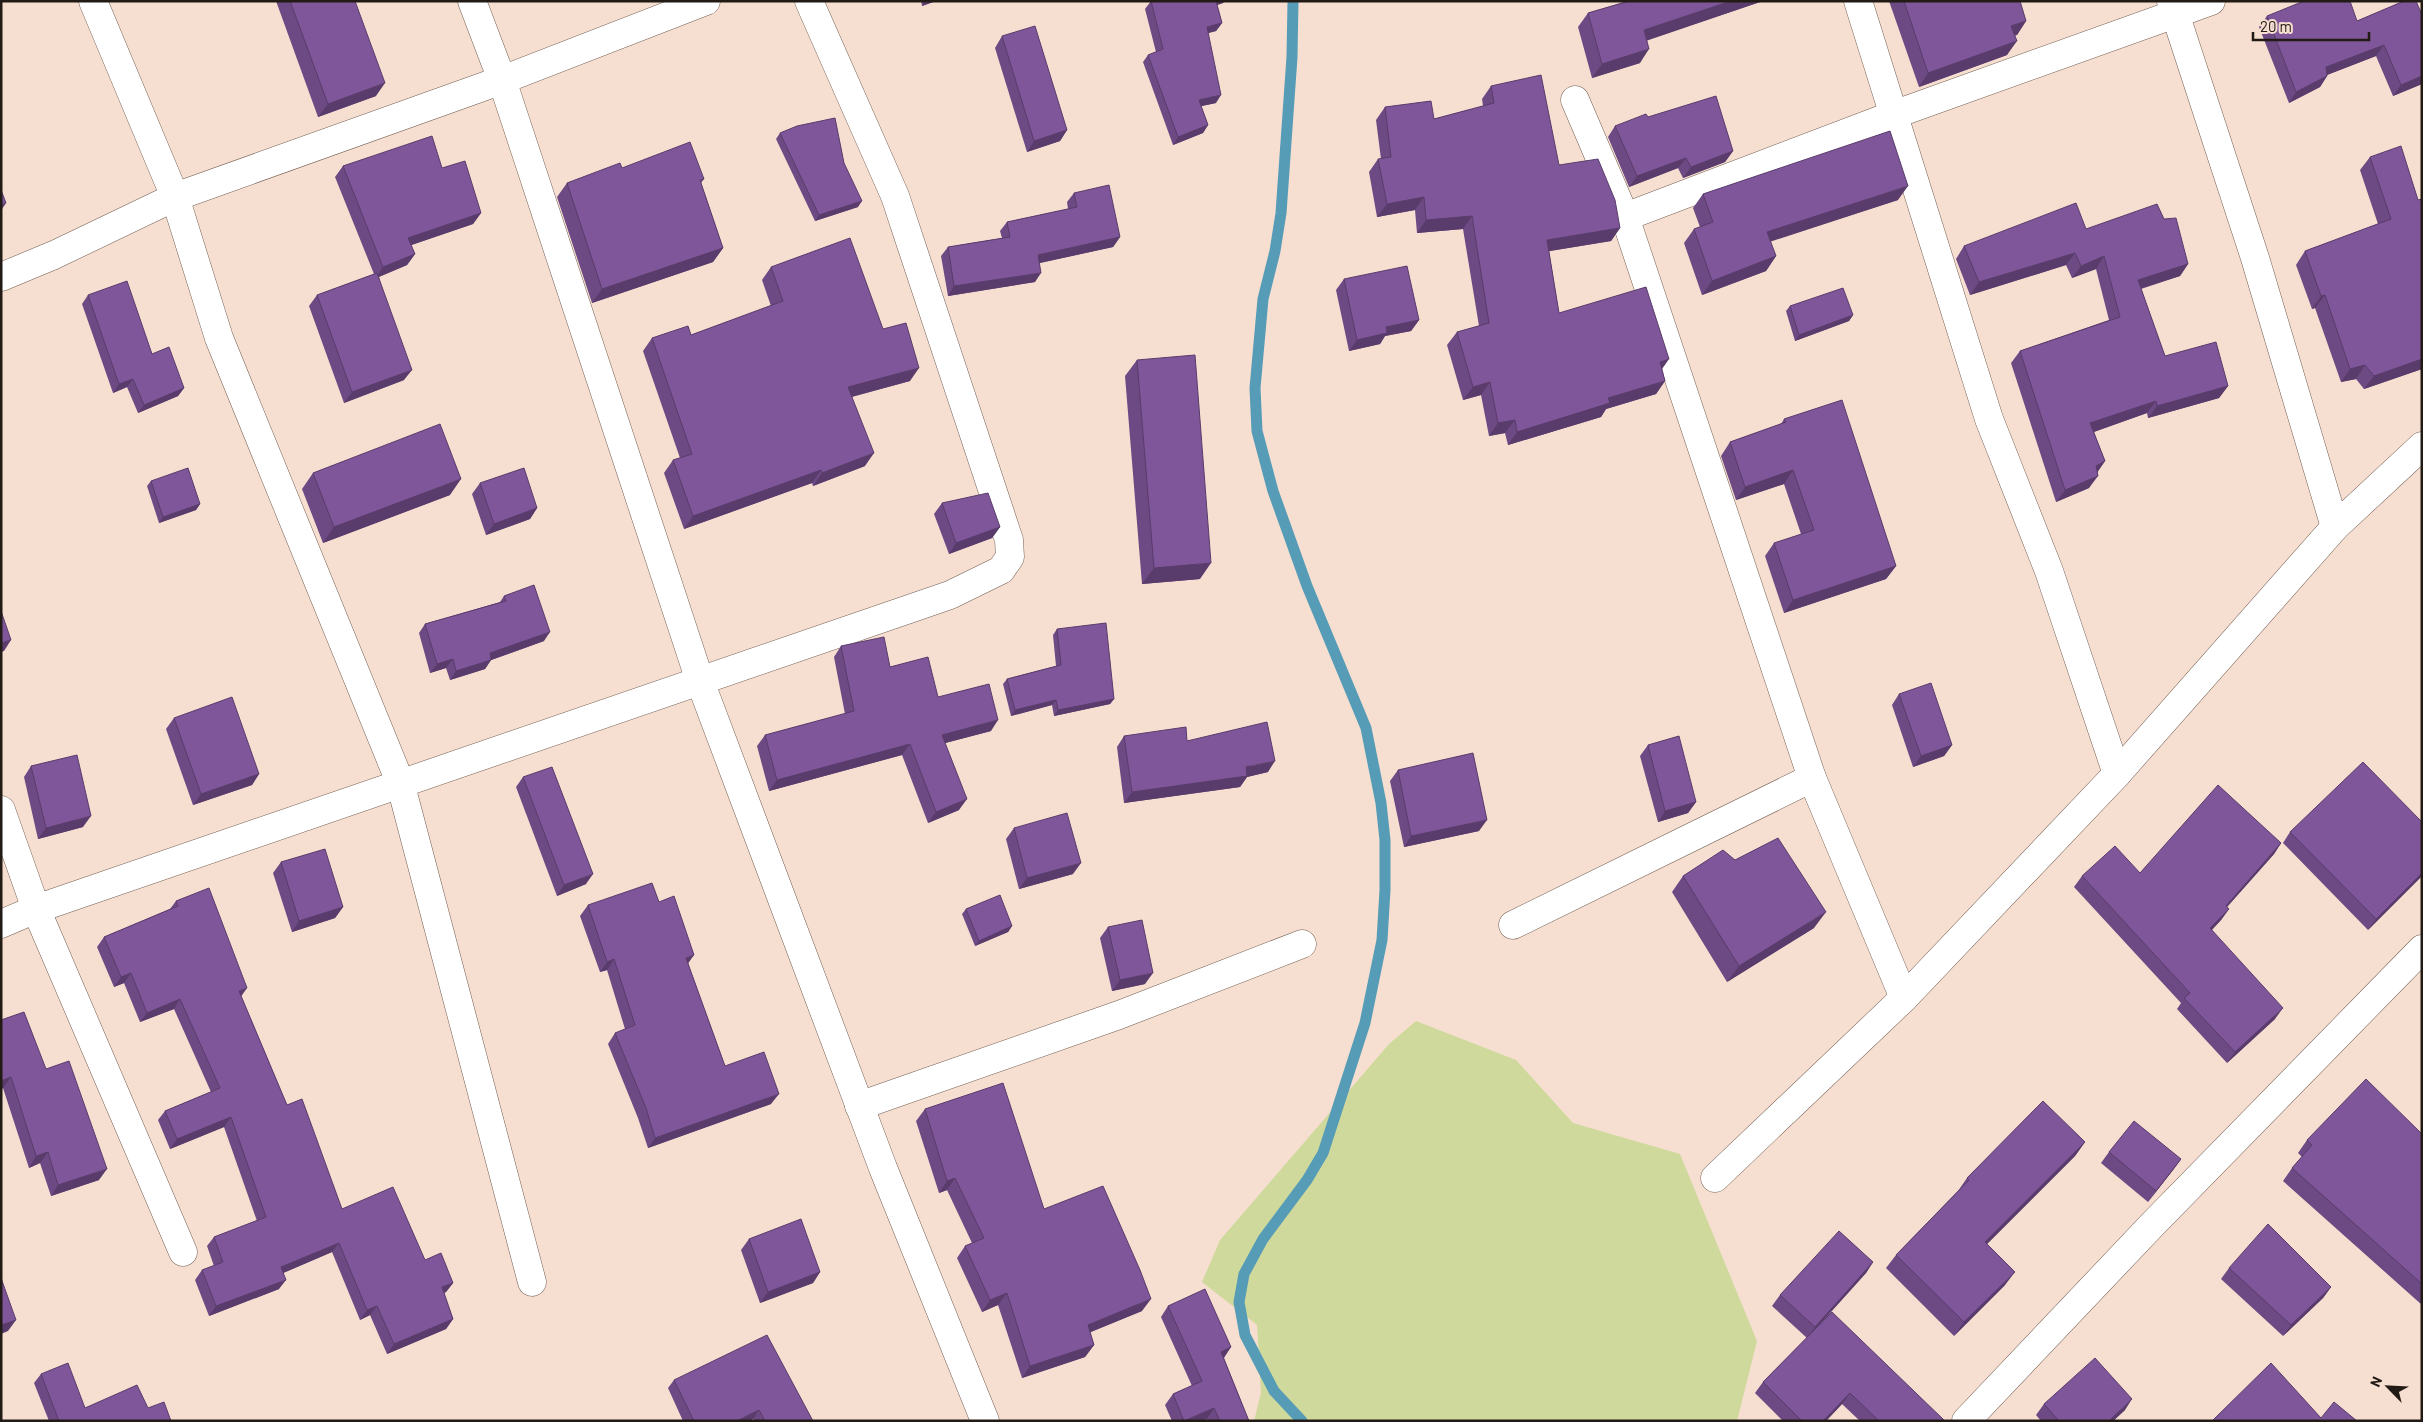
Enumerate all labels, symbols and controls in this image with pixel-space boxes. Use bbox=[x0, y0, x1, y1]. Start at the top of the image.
scale bar bbox=[2253, 10, 2369, 42]
text: 20 m bbox=[2260, 17, 2292, 35]
north arrow bbox=[2363, 1362, 2413, 1412]
text: N bbox=[2366, 1374, 2385, 1389]

